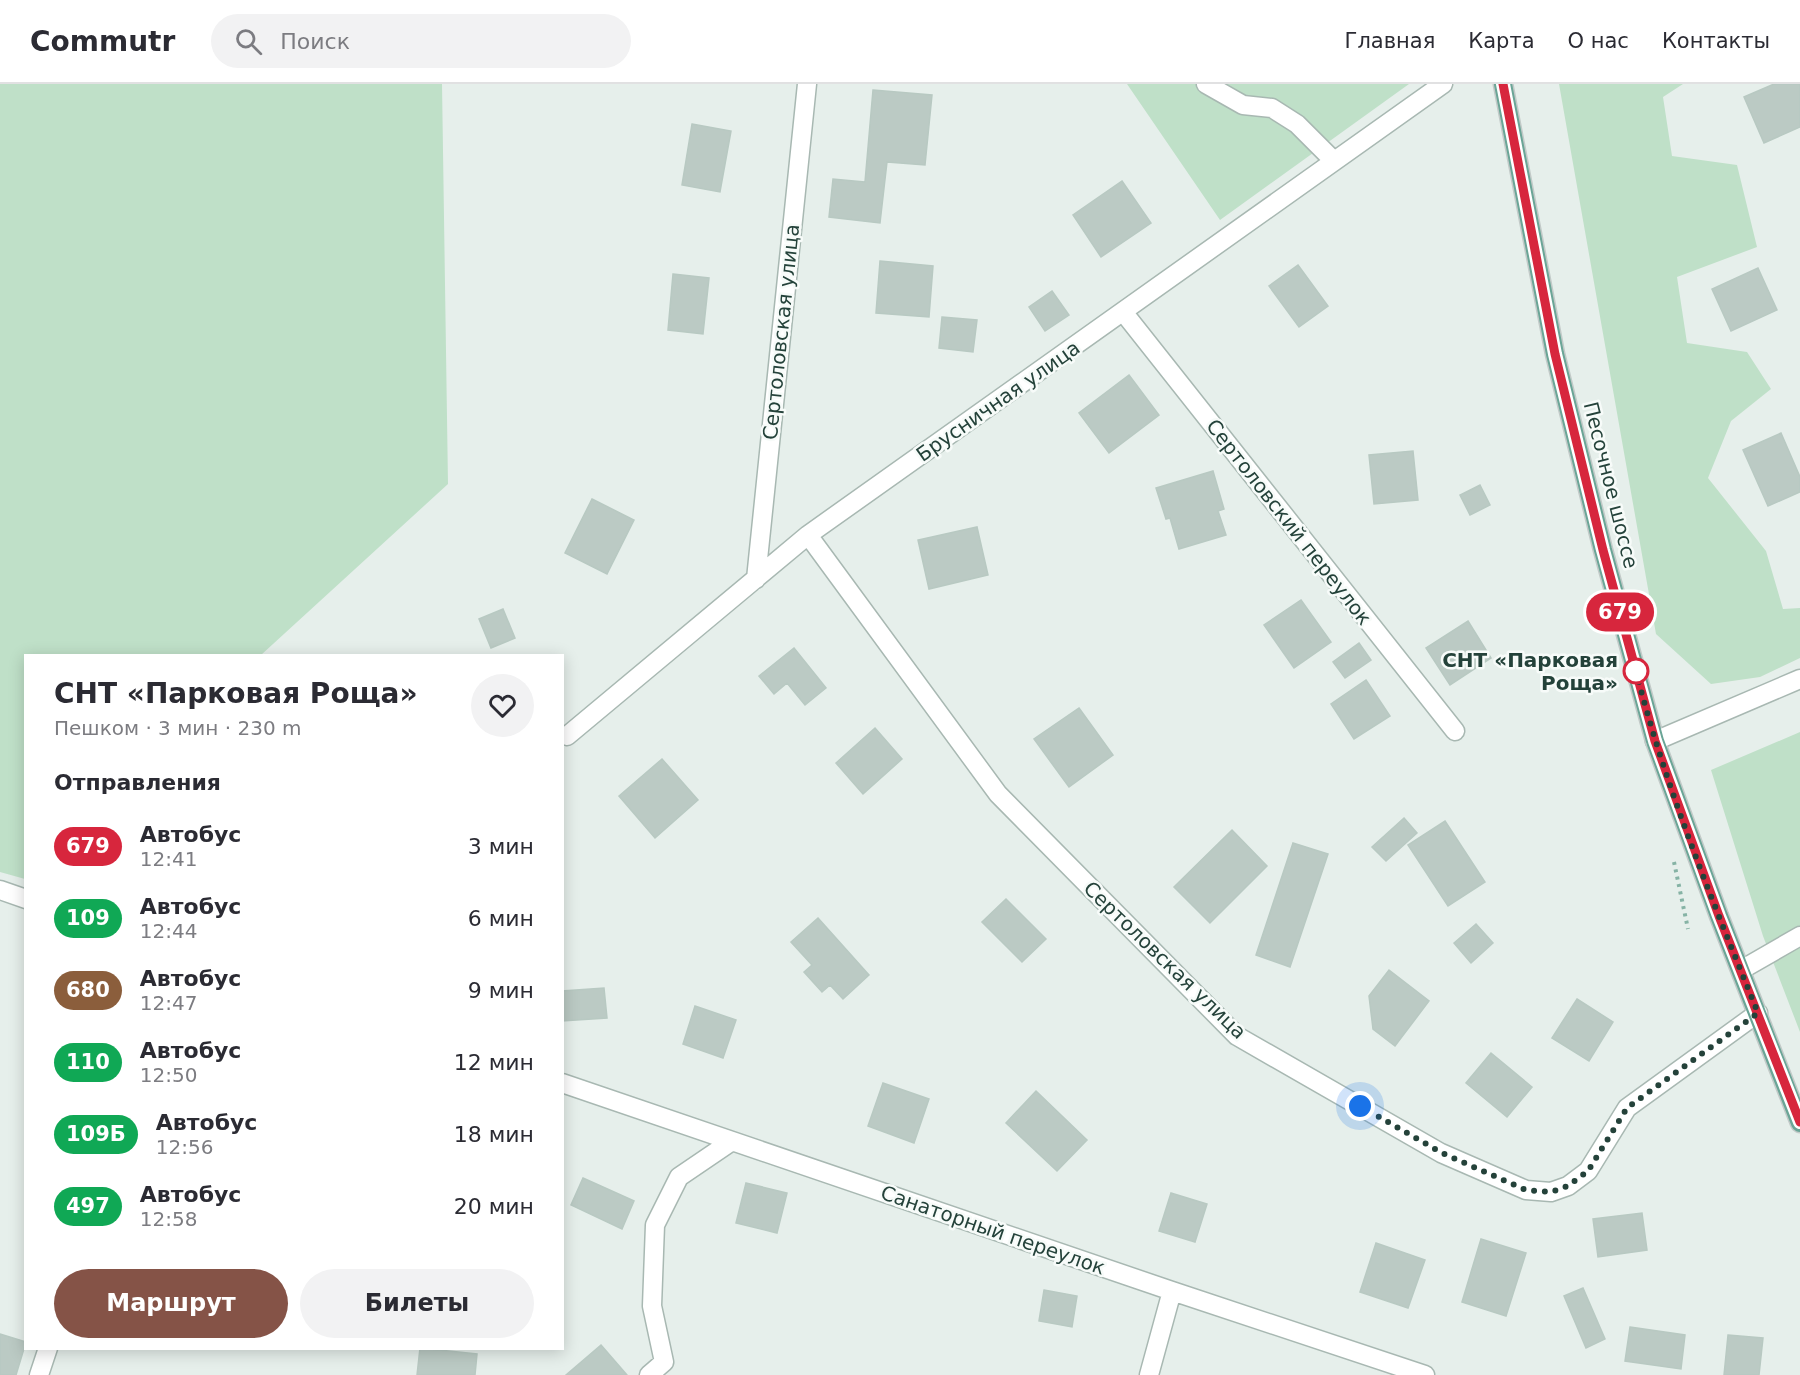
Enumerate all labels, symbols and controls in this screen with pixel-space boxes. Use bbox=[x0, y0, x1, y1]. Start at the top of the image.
search box bbox=[211, 14, 631, 68]
text: Commutr bbox=[30, 25, 175, 58]
icon: search bbox=[232, 25, 265, 58]
text: Поиск bbox=[280, 29, 350, 54]
text: Главная bbox=[1345, 29, 1435, 53]
text: Карта bbox=[1468, 29, 1535, 53]
text: О нас bbox=[1568, 29, 1629, 53]
text: Контакты bbox=[1662, 29, 1770, 53]
street label: Сертоловская улица bbox=[758, 223, 804, 441]
street label: Брусничная улица bbox=[912, 335, 1084, 467]
street label: Песочное шоссе bbox=[1579, 399, 1643, 571]
street label: Сертоловский переулок bbox=[1201, 414, 1377, 630]
line badge: 679 bbox=[1586, 592, 1654, 632]
text: 679 bbox=[1598, 600, 1642, 624]
place label: СНТ «Парковая Роща» bbox=[1442, 648, 1618, 695]
marker: СНТ «Парковая Роща» bbox=[1623, 658, 1649, 684]
button: heart bbox=[471, 674, 534, 737]
text: СНТ «Парковая Роща» bbox=[54, 677, 418, 710]
text: Пешком · 3 мин · 230 m bbox=[54, 716, 301, 740]
text: Отправления bbox=[54, 770, 221, 795]
text: Автобус bbox=[140, 822, 241, 847]
text: 679 bbox=[66, 834, 110, 858]
text: 3 мин bbox=[468, 834, 534, 859]
text: 12:41 bbox=[140, 847, 197, 871]
street label: Сертоловская улица bbox=[1079, 876, 1251, 1044]
text: Автобус bbox=[140, 894, 241, 919]
text: 109 bbox=[66, 906, 110, 930]
text: 6 мин bbox=[468, 906, 534, 931]
text: 12:44 bbox=[140, 919, 197, 943]
text: Автобус bbox=[140, 966, 241, 991]
text: 680 bbox=[66, 978, 110, 1002]
text: 9 мин bbox=[468, 978, 534, 1003]
text: 12:47 bbox=[140, 991, 197, 1015]
text: Автобус bbox=[140, 1038, 241, 1063]
text: 110 bbox=[66, 1050, 110, 1074]
text: 12 мин bbox=[454, 1050, 534, 1075]
text: 12:50 bbox=[140, 1063, 197, 1087]
your location bbox=[1345, 1091, 1375, 1121]
text: Автобус bbox=[156, 1110, 257, 1135]
text: 109Б bbox=[66, 1122, 126, 1146]
text: 18 мин bbox=[454, 1122, 534, 1147]
text: 12:56 bbox=[156, 1135, 213, 1159]
street label: Санаторный переулок bbox=[878, 1180, 1108, 1280]
text: Автобус bbox=[140, 1182, 241, 1207]
text: 497 bbox=[66, 1194, 110, 1218]
text: 20 мин bbox=[454, 1194, 534, 1219]
text: 12:58 bbox=[140, 1207, 197, 1231]
button: Маршрут bbox=[54, 1269, 288, 1338]
button: Билеты bbox=[300, 1269, 534, 1338]

